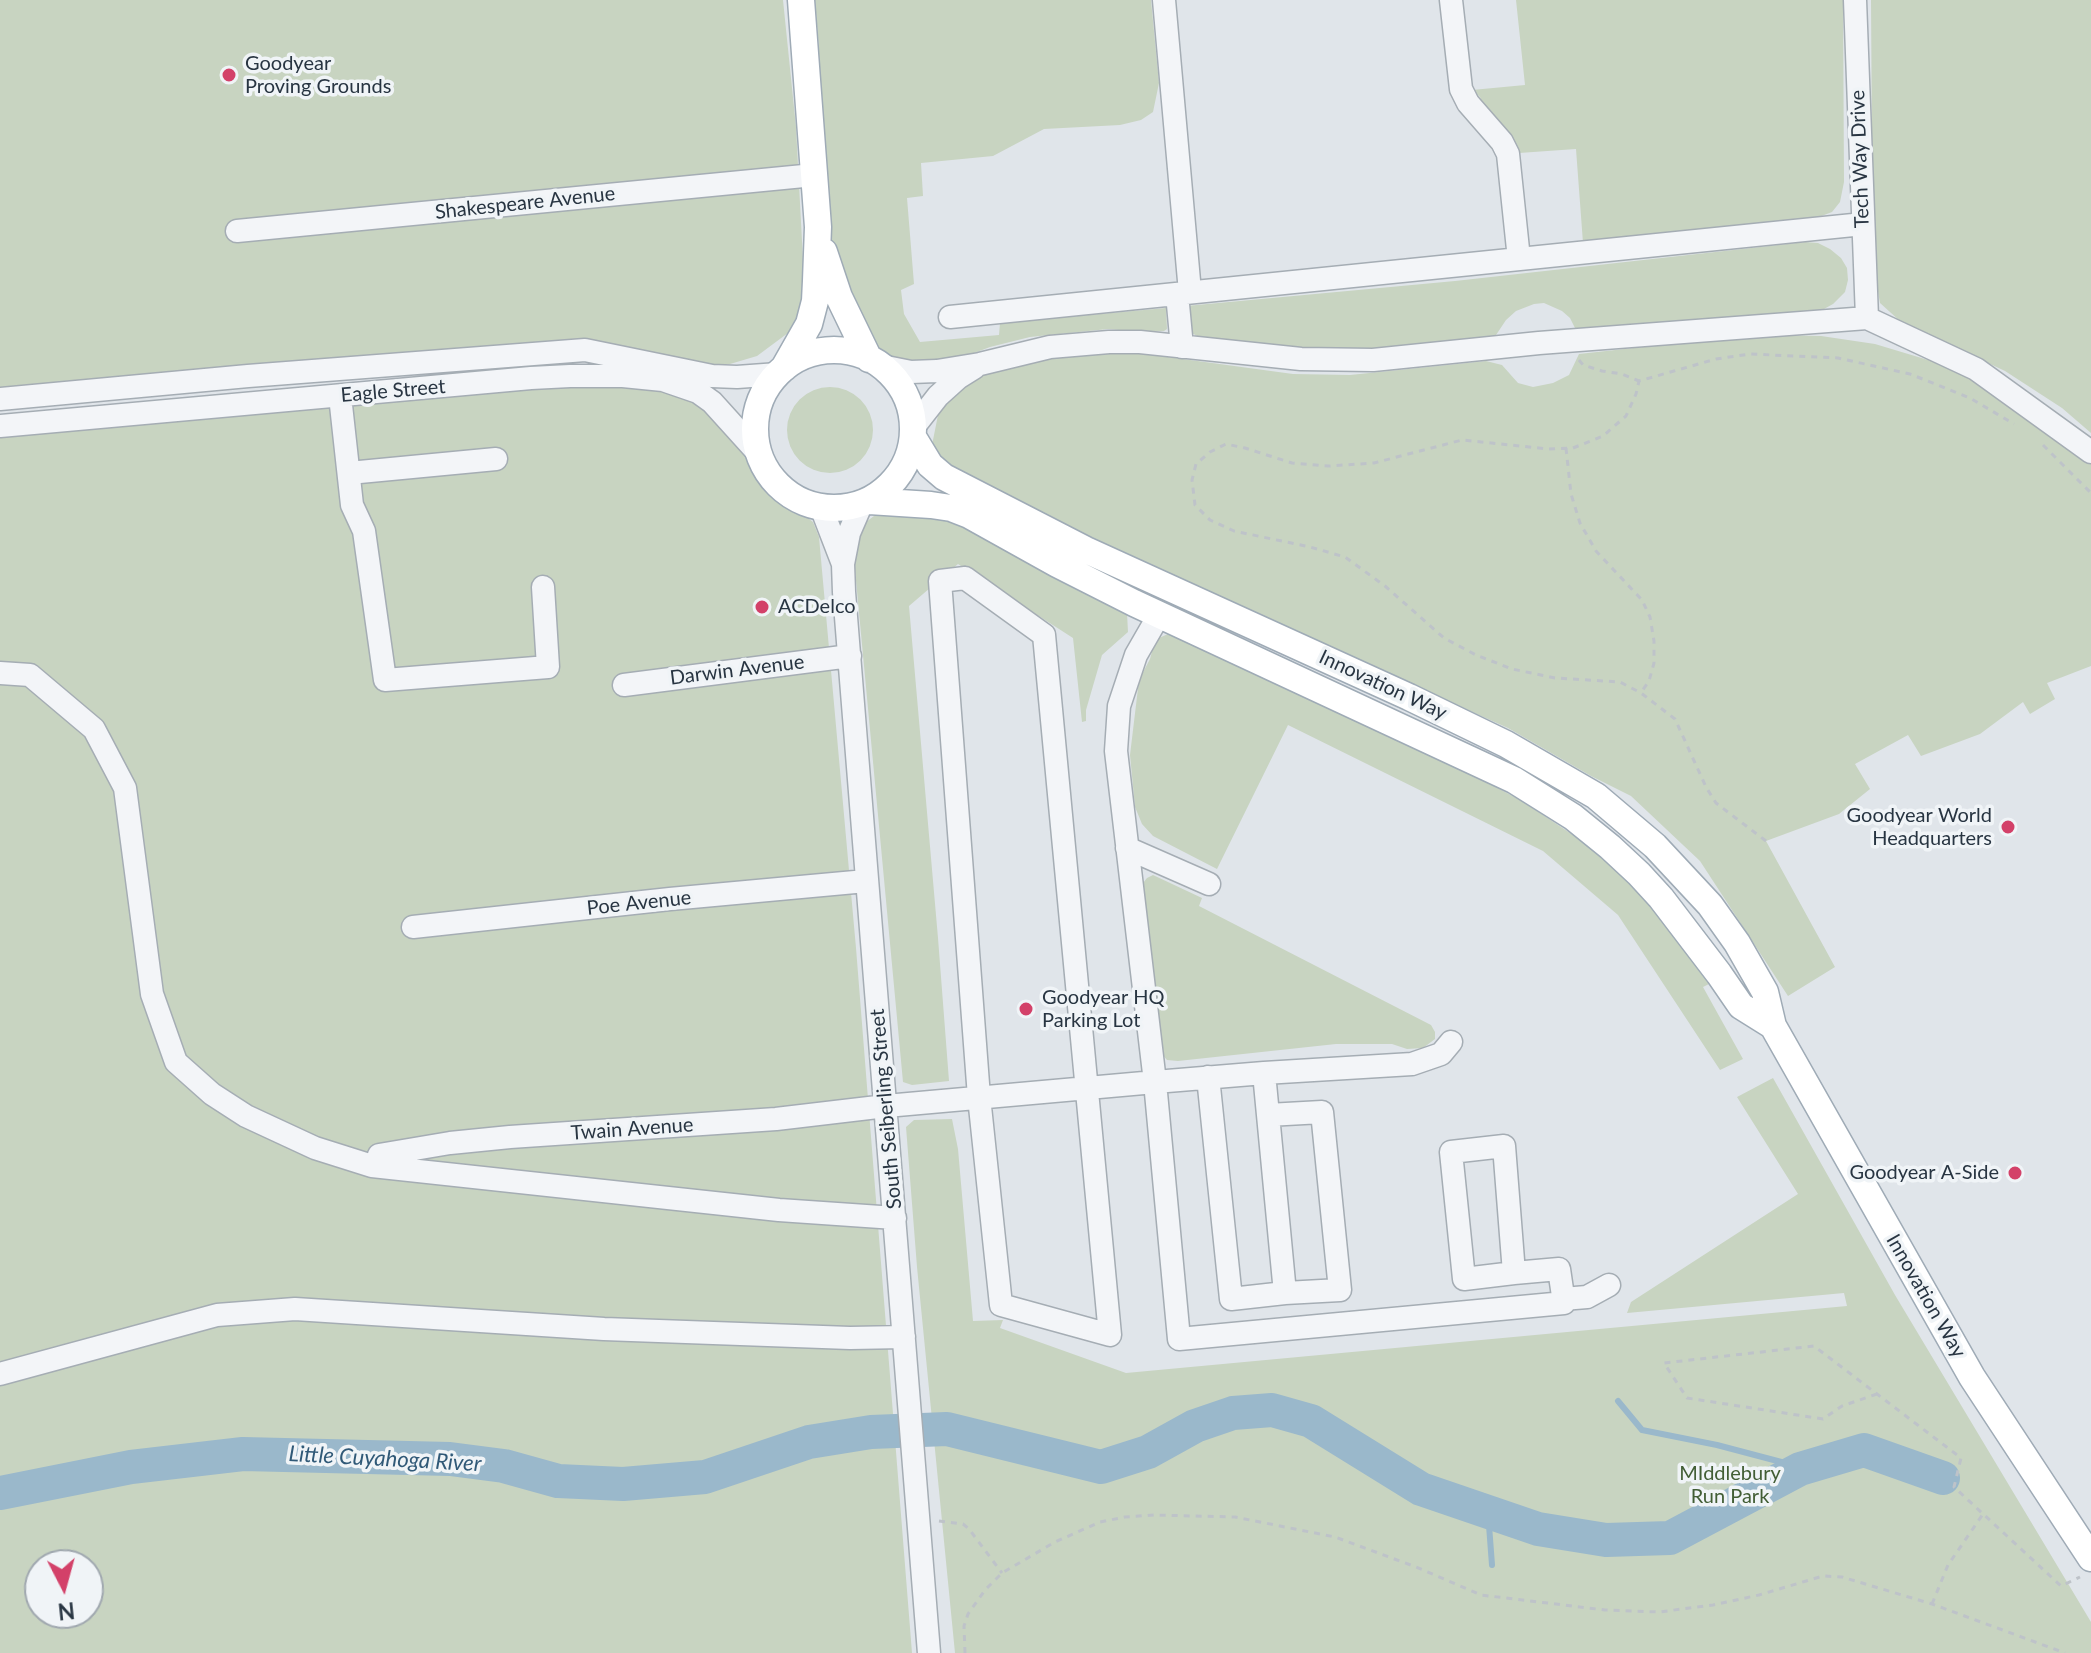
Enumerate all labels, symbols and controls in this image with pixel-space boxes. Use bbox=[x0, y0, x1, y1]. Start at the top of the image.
place label: Goodyear Proving Grounds bbox=[245, 52, 391, 99]
marker: Goodyear Proving Grounds bbox=[220, 66, 238, 84]
street label: Tech Way Drive bbox=[1846, 90, 1874, 228]
street label: Shakespeare Avenue bbox=[434, 182, 616, 224]
street label: Eagle Street bbox=[340, 374, 446, 408]
place label: ACDelco bbox=[778, 595, 856, 619]
marker: ACDelco bbox=[753, 598, 771, 616]
street label: Innovation Way bbox=[1315, 645, 1451, 725]
street label: Darwin Avenue bbox=[668, 650, 806, 690]
place label: Goodyear World Headquarters bbox=[1847, 804, 1992, 851]
marker: Goodyear World Headquarters bbox=[1999, 818, 2017, 836]
street label: Poe Avenue bbox=[586, 886, 692, 920]
place label: Goodyear HQ Parking Lot bbox=[1042, 986, 1165, 1033]
marker: Goodyear HQ Parking Lot bbox=[1017, 1000, 1035, 1018]
street label: South Seiberling Street bbox=[865, 1008, 907, 1210]
street label: Twain Avenue bbox=[570, 1113, 694, 1145]
place label: Goodyear A-Side bbox=[1849, 1161, 1999, 1185]
marker: Goodyear A-Side bbox=[2006, 1164, 2024, 1182]
street label: Innovation Way bbox=[1881, 1230, 1971, 1362]
water label: Little Cuyahoga River bbox=[288, 1441, 482, 1477]
park label: MIddlebury Run Park bbox=[1679, 1462, 1781, 1509]
north arrow bbox=[24, 1549, 104, 1629]
text: N bbox=[57, 1597, 76, 1626]

